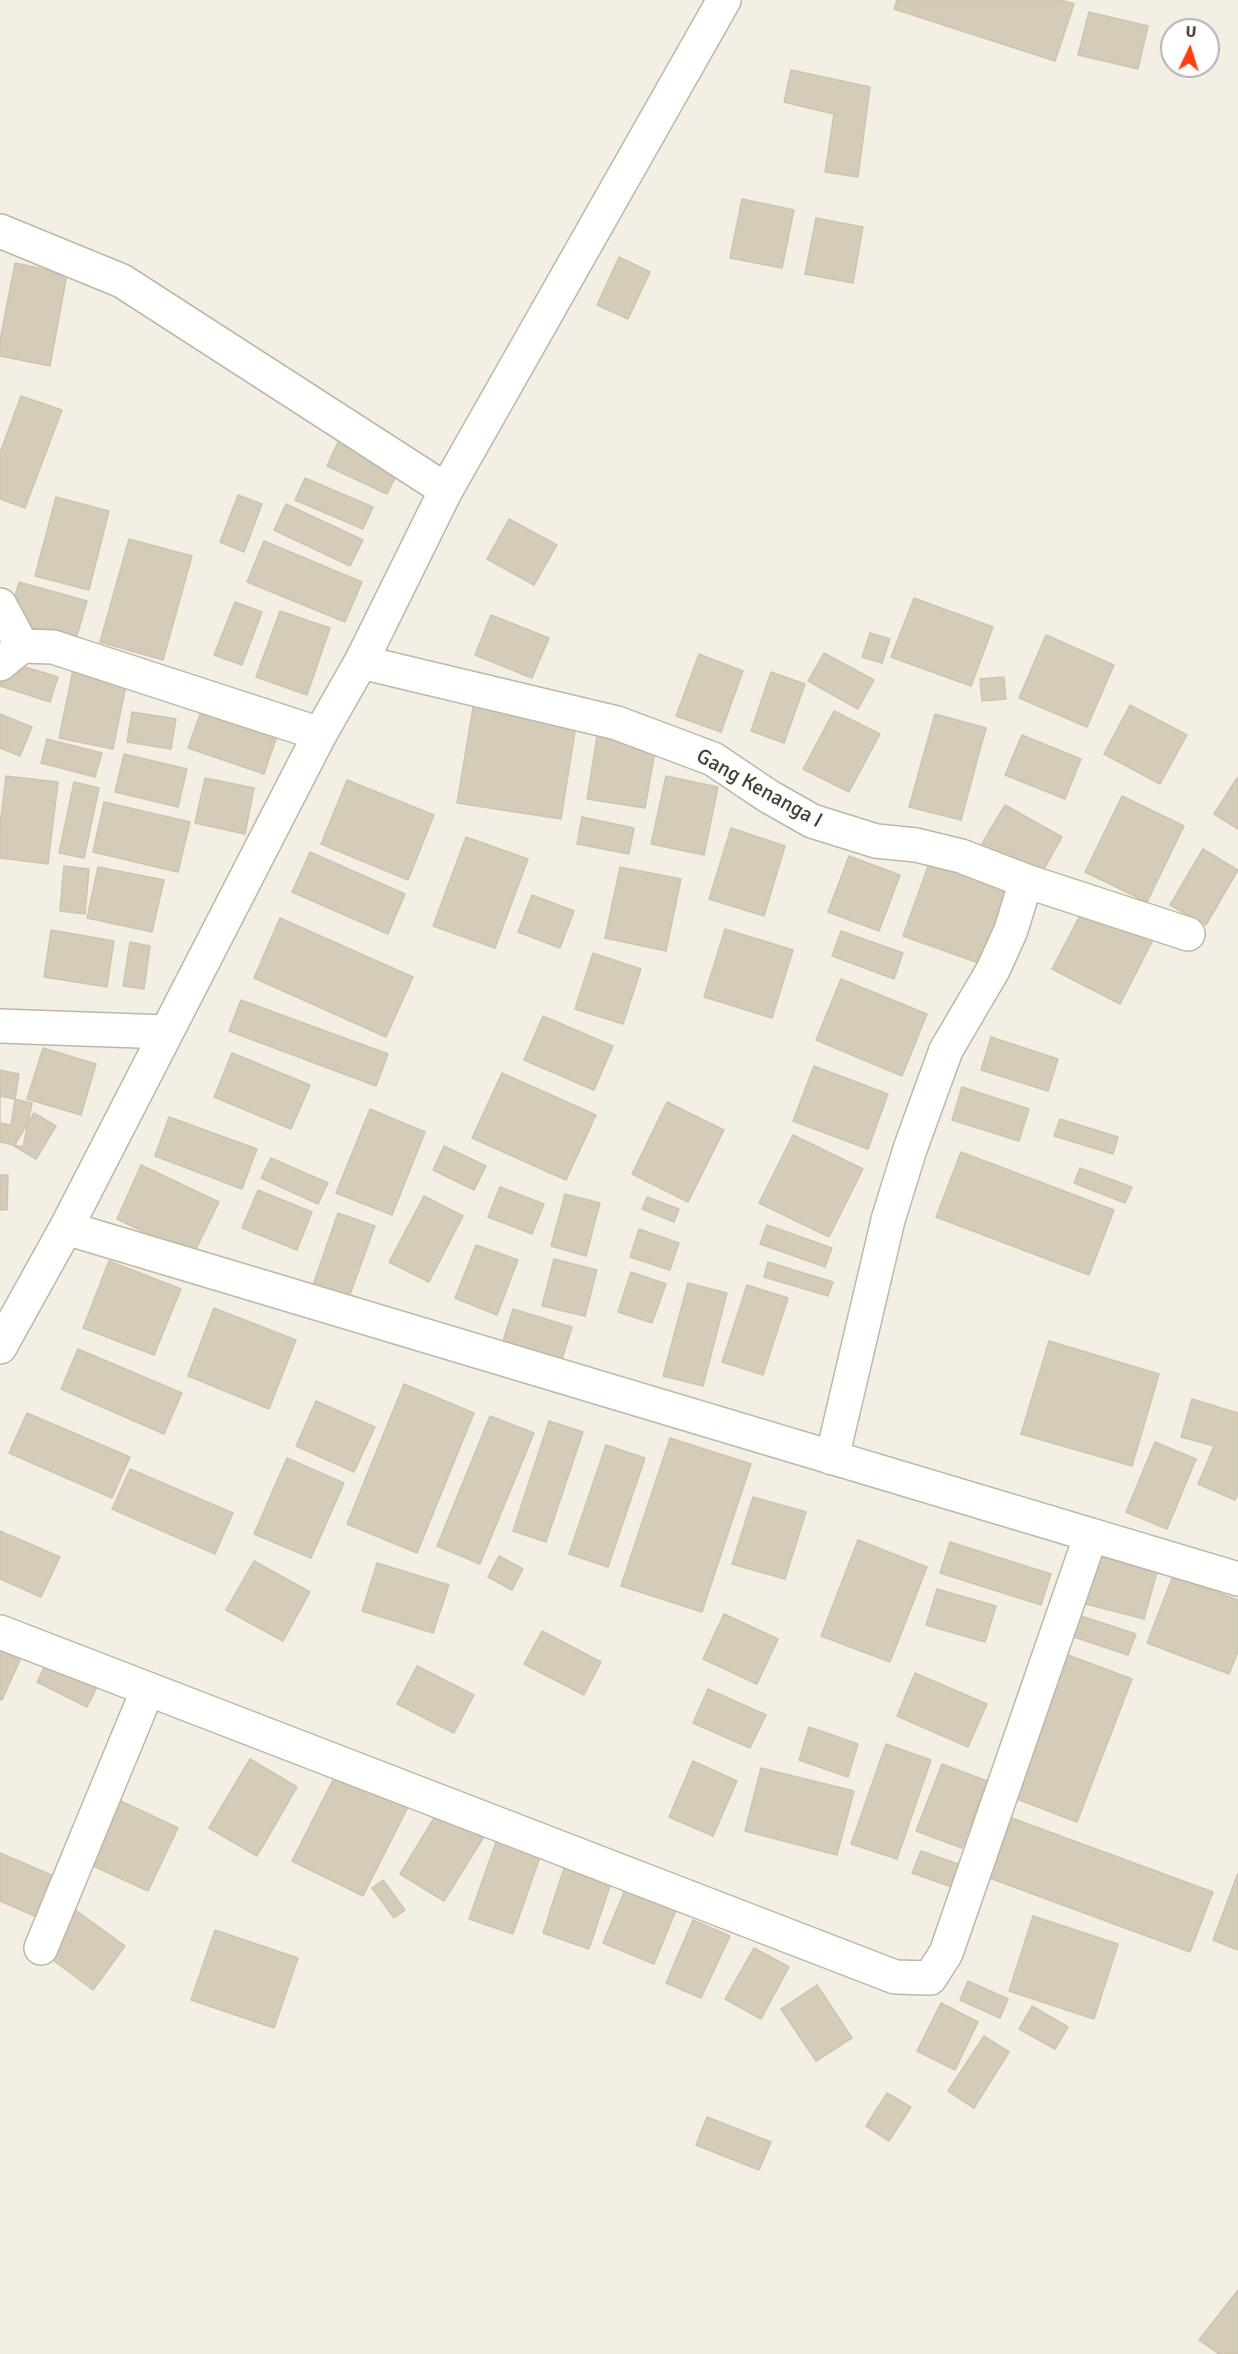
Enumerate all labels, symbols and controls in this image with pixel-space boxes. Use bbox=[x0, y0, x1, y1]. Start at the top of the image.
north arrow bbox=[1160, 18, 1220, 78]
text: U bbox=[1185, 22, 1197, 42]
street label: Gang Kenanga I bbox=[692, 744, 826, 834]

